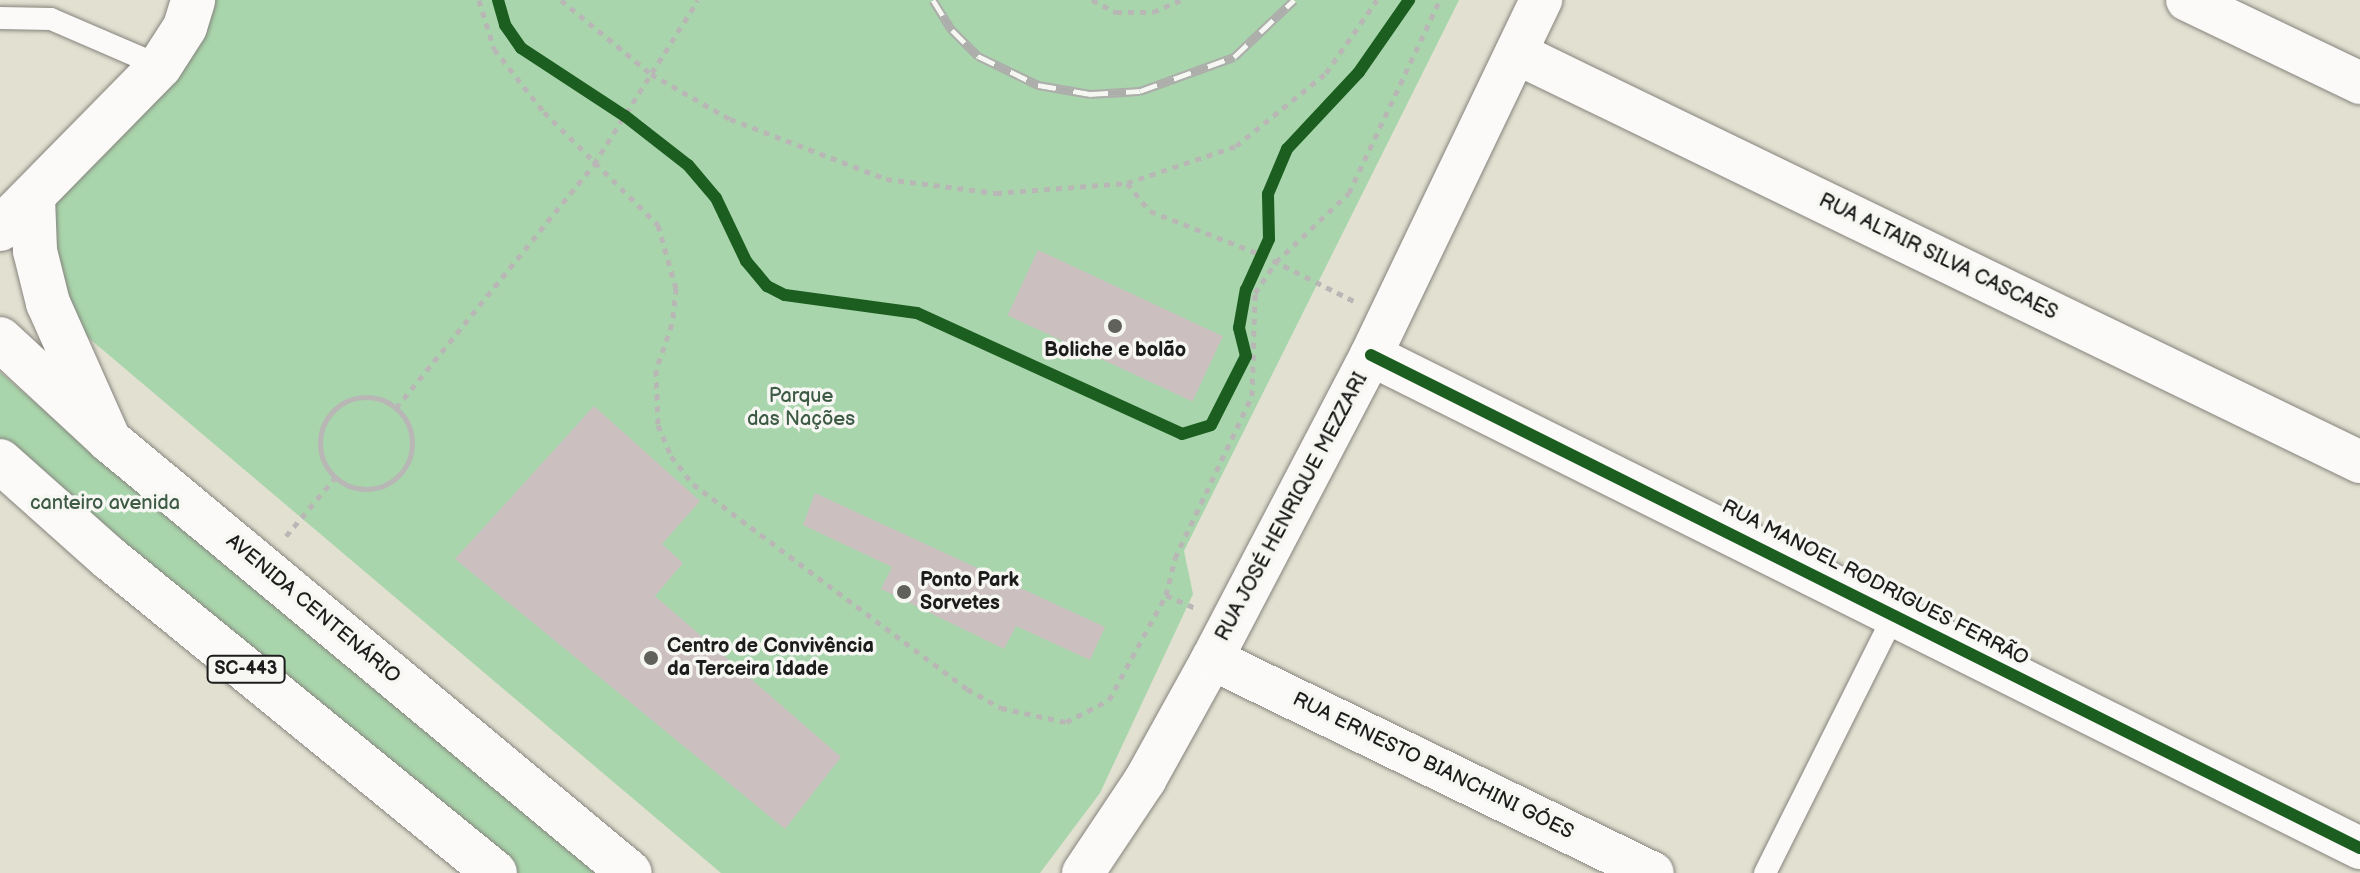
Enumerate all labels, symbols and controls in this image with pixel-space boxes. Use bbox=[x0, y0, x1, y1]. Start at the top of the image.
street label: RUA ALTAIR SILVA CASCAES bbox=[1815, 189, 2061, 325]
marker: Boliche e bolão bbox=[1106, 317, 1124, 335]
place label: Boliche e bolão bbox=[1044, 338, 1186, 362]
street label: RUA JOSÉ HENRIQUE MEZZARI bbox=[1211, 368, 1373, 646]
park label: Parque das Nações bbox=[747, 384, 855, 431]
park label: canteiro avenida bbox=[30, 491, 180, 515]
street label: RUA MANOEL RODRIGUES FERRÃO bbox=[1718, 495, 2032, 671]
street label: AVENIDA CENTENÁRIO bbox=[221, 529, 405, 689]
place label: Ponto Park Sorvetes bbox=[920, 568, 1019, 615]
marker: Ponto Park Sorvetes bbox=[895, 583, 913, 601]
place label: Centro de Convivência da Terceira Idade bbox=[667, 634, 874, 681]
marker: Centro de Convivência da Terceira Idade bbox=[642, 649, 660, 667]
road number: SC-443 bbox=[206, 655, 286, 683]
street label: RUA ERNESTO BIANCHINI GÓES bbox=[1289, 687, 1577, 845]

